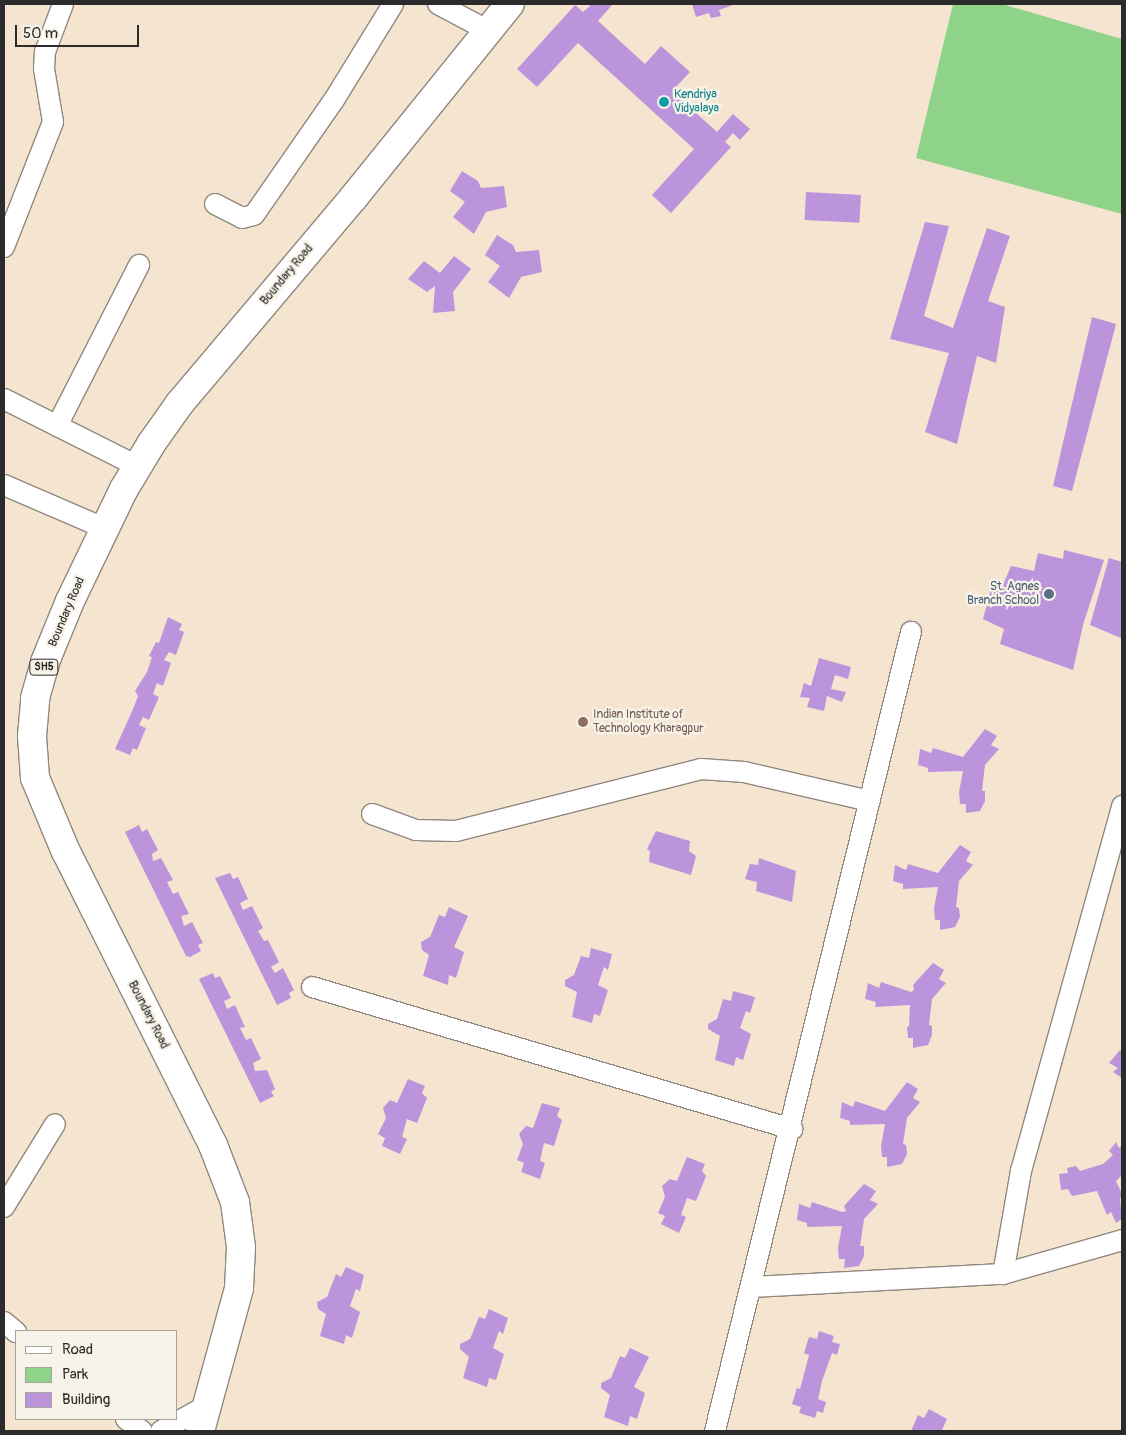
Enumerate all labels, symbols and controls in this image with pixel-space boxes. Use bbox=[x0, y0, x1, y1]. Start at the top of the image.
scale bar bbox=[18, 15, 141, 47]
text: 50 m bbox=[23, 24, 58, 43]
place label: Kendriya Vidyalaya bbox=[674, 88, 719, 116]
marker: Kendriya Vidyalaya bbox=[658, 96, 670, 108]
street label: Boundary Road bbox=[258, 242, 316, 308]
street label: Boundary Road bbox=[46, 575, 88, 649]
place label: St. Agnes Branch School bbox=[967, 580, 1039, 608]
marker: St. Agnes Branch School bbox=[1043, 588, 1055, 600]
road number: SH5 bbox=[29, 659, 59, 676]
place label: Indian Institute of Technology Kharagpur bbox=[593, 708, 703, 736]
marker: Indian Institute of Technology Kharagpur bbox=[577, 716, 589, 728]
street label: Boundary Road bbox=[125, 979, 171, 1051]
legend bbox=[15, 1330, 178, 1420]
text: Road bbox=[62, 1340, 93, 1359]
text: Park bbox=[62, 1365, 88, 1384]
text: Building bbox=[62, 1390, 110, 1409]

